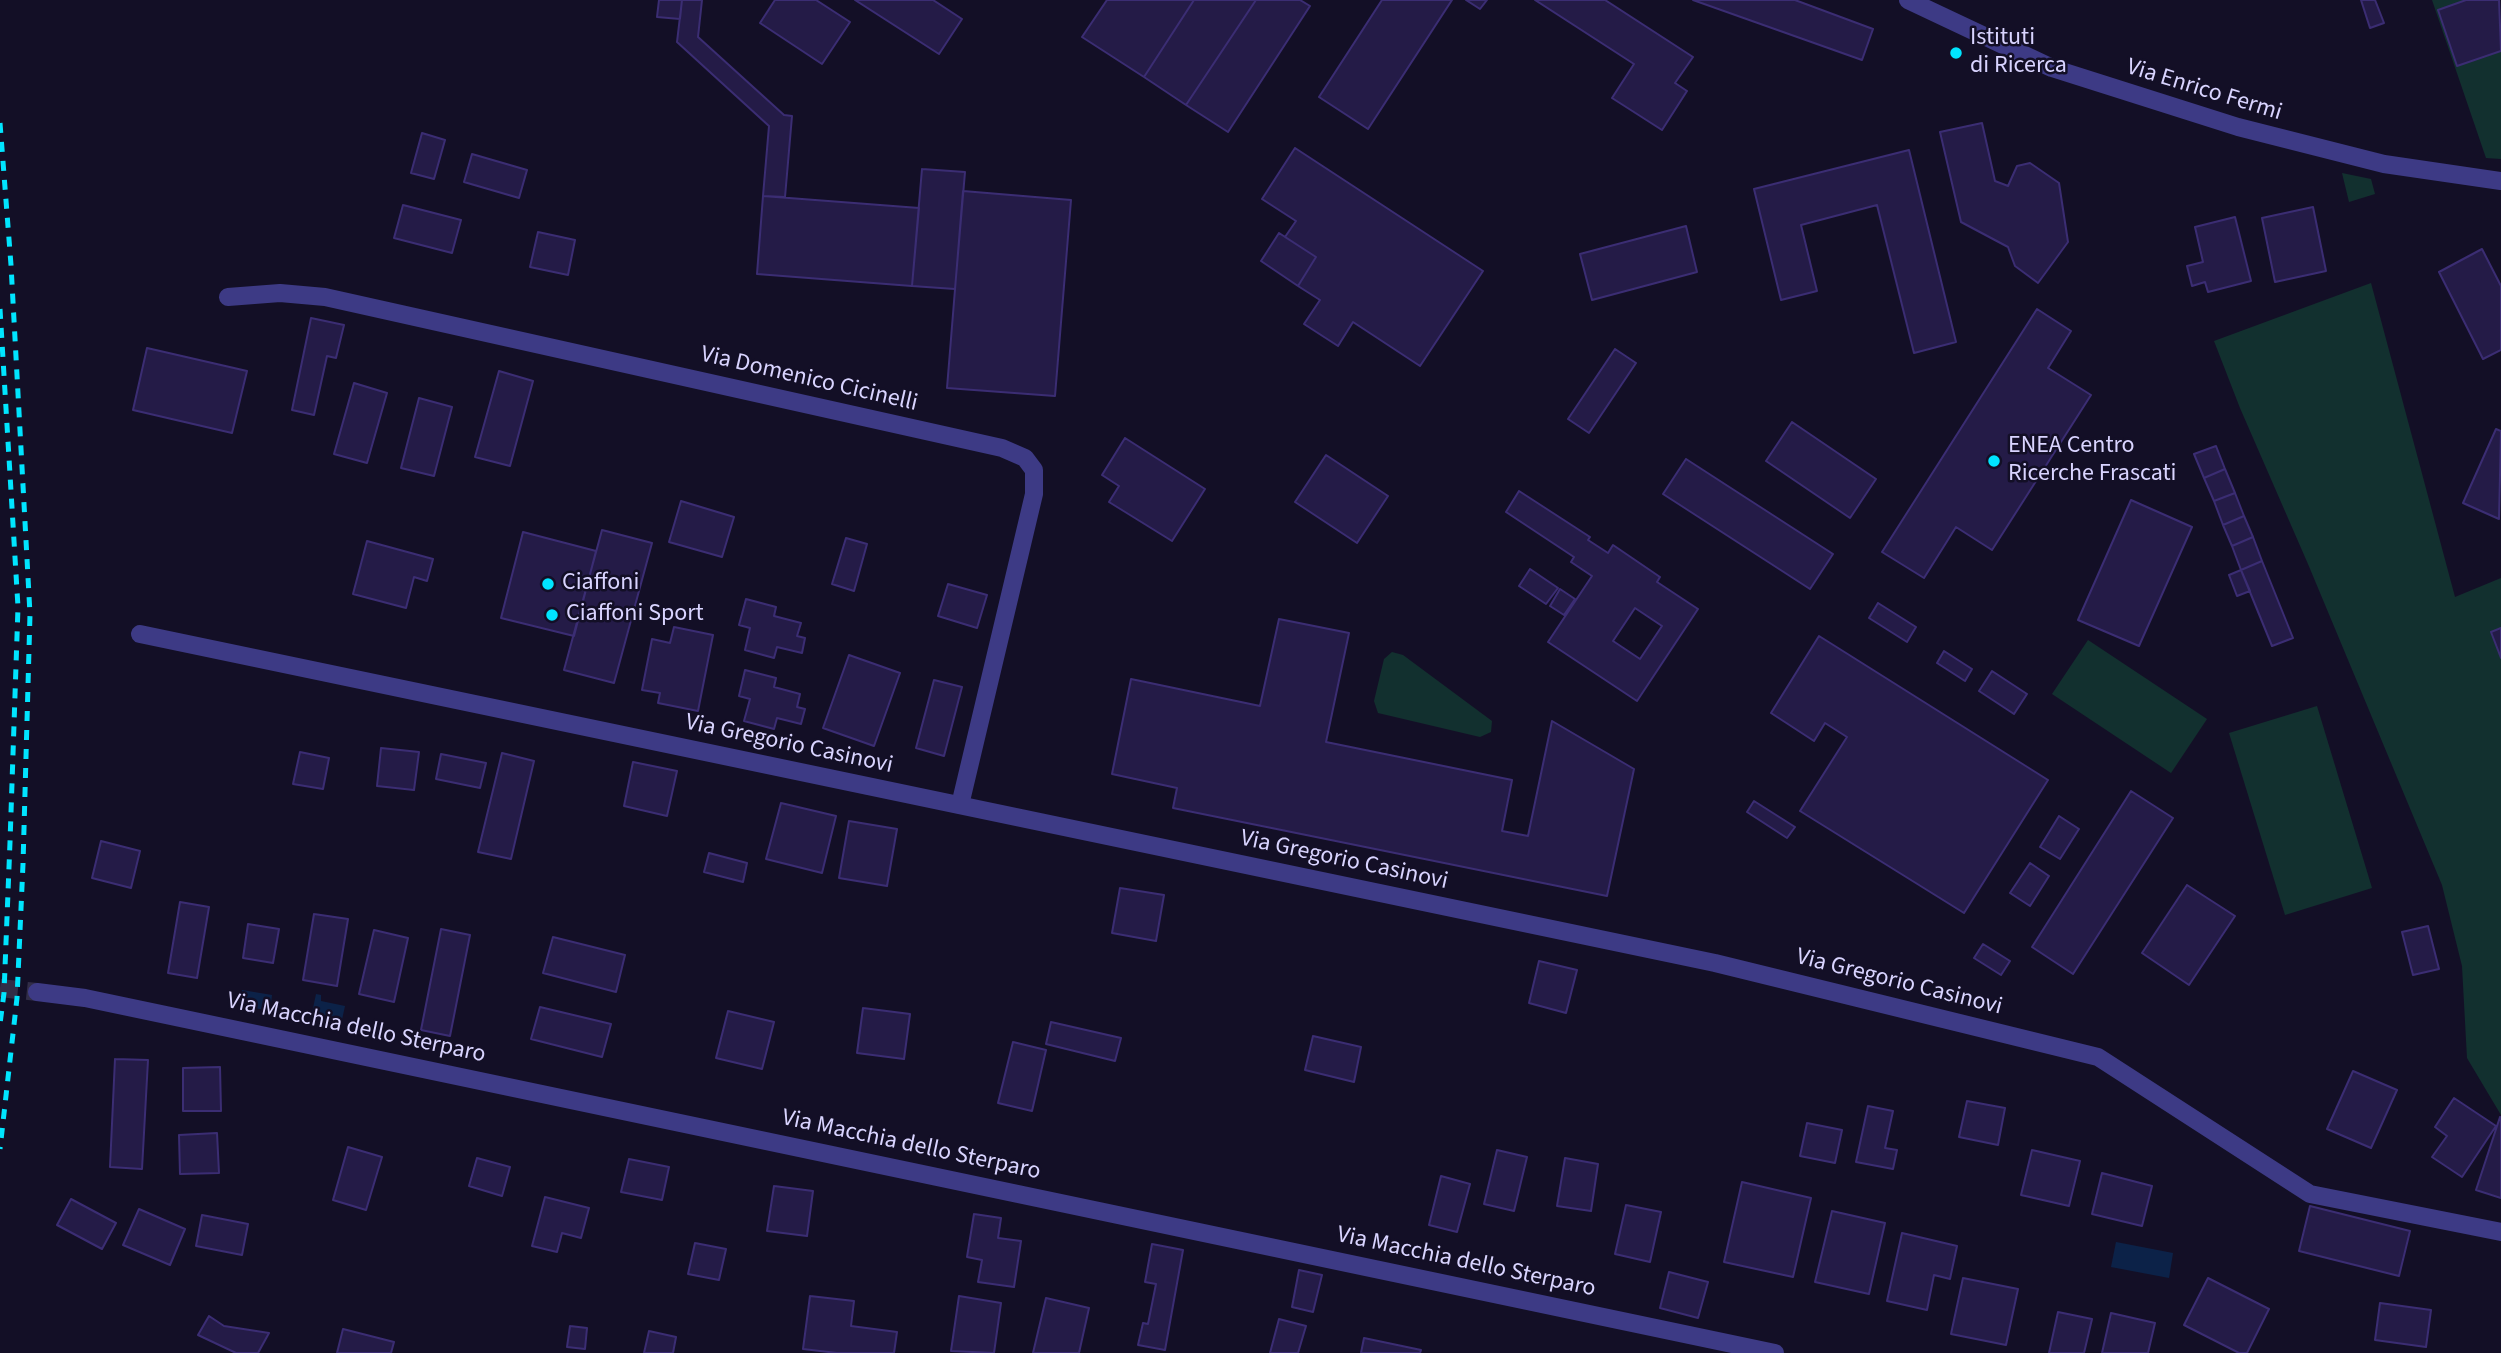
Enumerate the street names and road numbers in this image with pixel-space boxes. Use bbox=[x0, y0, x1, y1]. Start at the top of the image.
street label: Via Enrico Fermi bbox=[2123, 54, 2285, 128]
street label: Via Domenico Cicinelli bbox=[698, 341, 920, 419]
street label: Via Gregorio Casinovi bbox=[683, 709, 895, 781]
street label: Via Gregorio Casinovi bbox=[1238, 825, 1450, 897]
street label: Via Gregorio Casinovi bbox=[1793, 943, 2005, 1023]
street label: Via Macchia dello Sterparo bbox=[224, 988, 488, 1070]
street label: Via Macchia dello Sterparo bbox=[779, 1105, 1043, 1187]
street label: Via Macchia dello Sterparo bbox=[1334, 1222, 1598, 1304]

